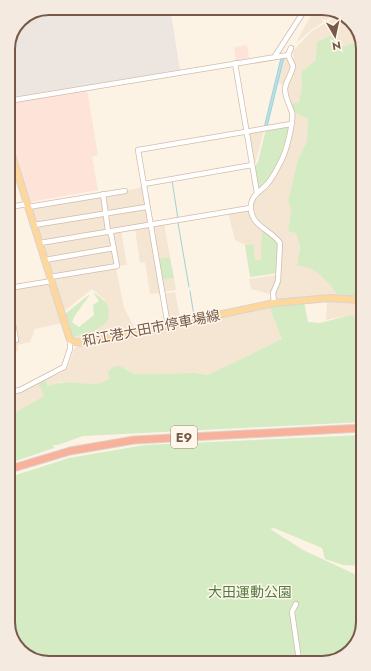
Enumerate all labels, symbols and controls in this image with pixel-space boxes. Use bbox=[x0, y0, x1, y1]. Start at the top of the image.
north arrow bbox=[315, 16, 355, 56]
text: N bbox=[331, 37, 342, 54]
street label: 和江港大田市停車場線 bbox=[80, 305, 222, 351]
road number: E9 bbox=[171, 426, 197, 448]
park label: 大田運動公園 bbox=[208, 582, 292, 602]

